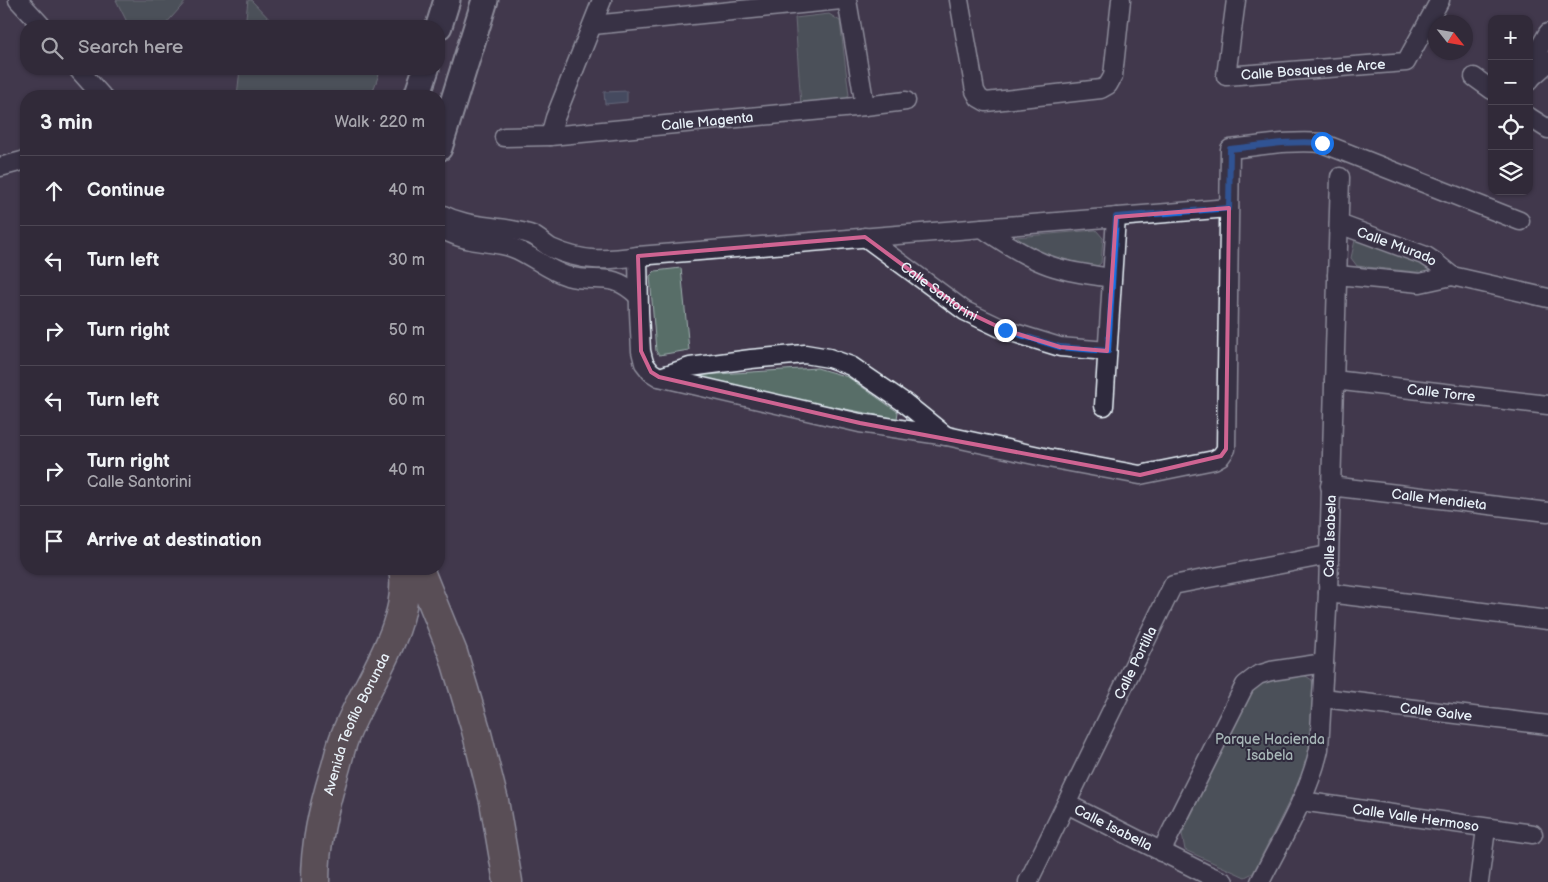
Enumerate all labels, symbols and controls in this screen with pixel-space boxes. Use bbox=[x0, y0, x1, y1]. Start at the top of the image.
north arrow bbox=[1428, 15, 1473, 60]
map controls bbox=[1488, 15, 1533, 195]
button: + bbox=[1488, 15, 1533, 60]
search box bbox=[20, 20, 445, 75]
icon: search bbox=[38, 34, 66, 62]
text: Search here bbox=[78, 36, 183, 59]
street label: Calle Bosques de Arce bbox=[1240, 55, 1386, 83]
button: − bbox=[1488, 60, 1533, 105]
button: locate bbox=[1488, 105, 1533, 150]
street label: Calle Magenta bbox=[661, 108, 754, 134]
text: 3 min bbox=[40, 110, 93, 135]
text: Walk · 220 m bbox=[335, 113, 425, 132]
route start bbox=[1311, 132, 1334, 155]
button: layers bbox=[1488, 150, 1533, 195]
icon: ahead bbox=[40, 177, 68, 205]
text: Continue bbox=[87, 179, 165, 202]
text: 40 m bbox=[388, 181, 425, 200]
street label: Calle Murado bbox=[1354, 223, 1440, 270]
icon: left bbox=[40, 247, 68, 275]
text: Turn left bbox=[87, 249, 159, 272]
text: 30 m bbox=[388, 251, 425, 270]
street label: Calle Santorini bbox=[897, 258, 981, 324]
icon: right bbox=[40, 317, 68, 345]
text: Turn right bbox=[87, 319, 170, 342]
route end bbox=[994, 319, 1017, 342]
text: 50 m bbox=[389, 321, 425, 340]
street label: Calle Torre bbox=[1406, 380, 1476, 405]
icon: left bbox=[40, 387, 68, 415]
text: Turn left bbox=[87, 389, 159, 412]
text: 60 m bbox=[388, 391, 425, 410]
text: Turn right bbox=[87, 450, 170, 473]
icon: right bbox=[40, 457, 68, 485]
text: 40 m bbox=[388, 461, 425, 480]
text: Calle Santorini bbox=[87, 473, 192, 492]
street label: Calle Mendieta bbox=[1391, 485, 1488, 513]
street label: Calle Isabela bbox=[1320, 495, 1339, 578]
icon: arrive bbox=[40, 527, 68, 555]
text: Arrive at destination bbox=[87, 529, 262, 552]
street label: Calle Portilla bbox=[1110, 623, 1160, 702]
street label: Avenida Teofilo Borunda bbox=[320, 650, 393, 797]
street label: Calle Galve bbox=[1399, 699, 1473, 724]
park label: Parque Hacienda Isabela bbox=[1215, 731, 1325, 764]
street label: Calle Valle Hermoso bbox=[1352, 800, 1480, 835]
street label: Calle Isabella bbox=[1071, 801, 1156, 854]

